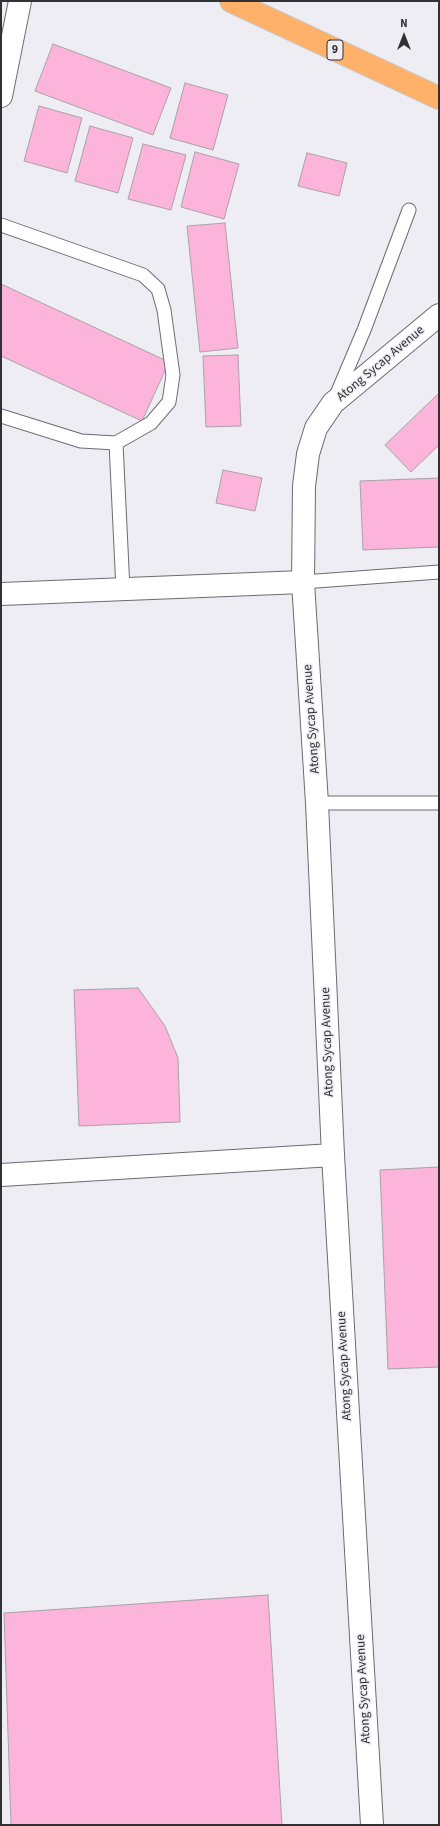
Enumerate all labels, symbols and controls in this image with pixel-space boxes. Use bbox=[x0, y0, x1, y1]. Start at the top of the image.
north arrow bbox=[384, 16, 424, 56]
text: N bbox=[400, 16, 408, 31]
road number: 9 bbox=[327, 40, 343, 60]
street label: Atong Sycap Avenue bbox=[334, 323, 428, 405]
street label: Atong Sycap Avenue bbox=[300, 664, 324, 774]
street label: Atong Sycap Avenue bbox=[318, 987, 338, 1097]
street label: Atong Sycap Avenue bbox=[334, 1311, 356, 1421]
street label: Atong Sycap Avenue bbox=[353, 1634, 375, 1744]

